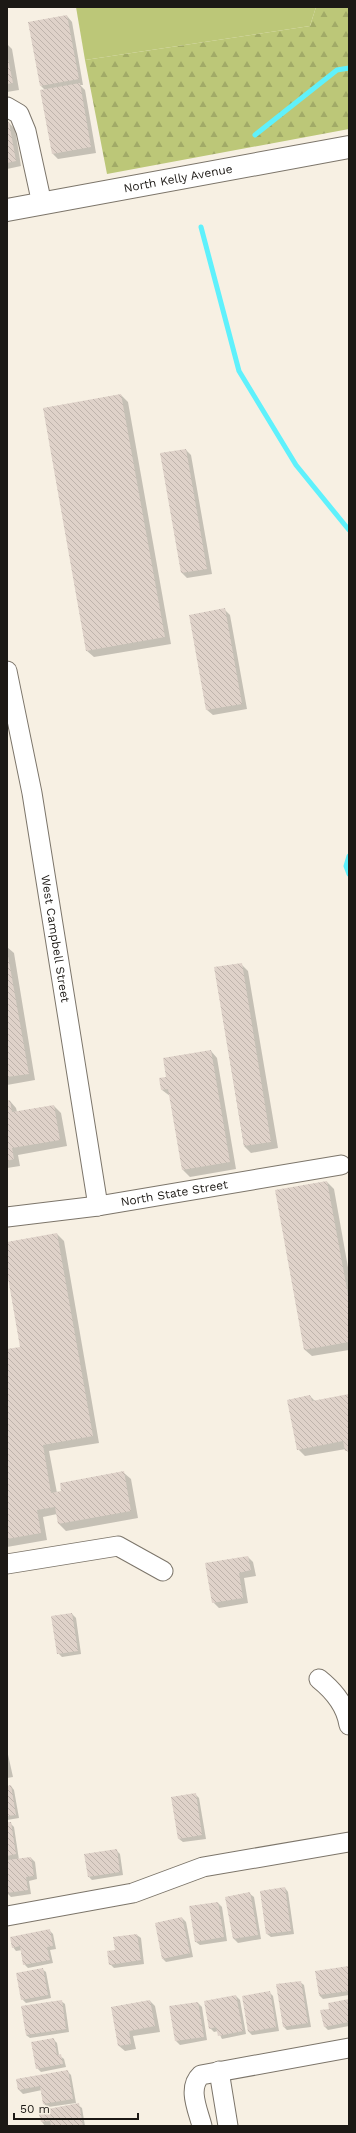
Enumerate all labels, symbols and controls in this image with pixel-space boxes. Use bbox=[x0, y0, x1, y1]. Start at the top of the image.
street label: North Kelly Avenue bbox=[123, 162, 234, 195]
street label: West Campbell Street bbox=[38, 874, 72, 1004]
street label: North State Street bbox=[120, 1177, 229, 1209]
scale bar bbox=[14, 2095, 138, 2121]
text: 50 m bbox=[20, 2102, 50, 2116]

